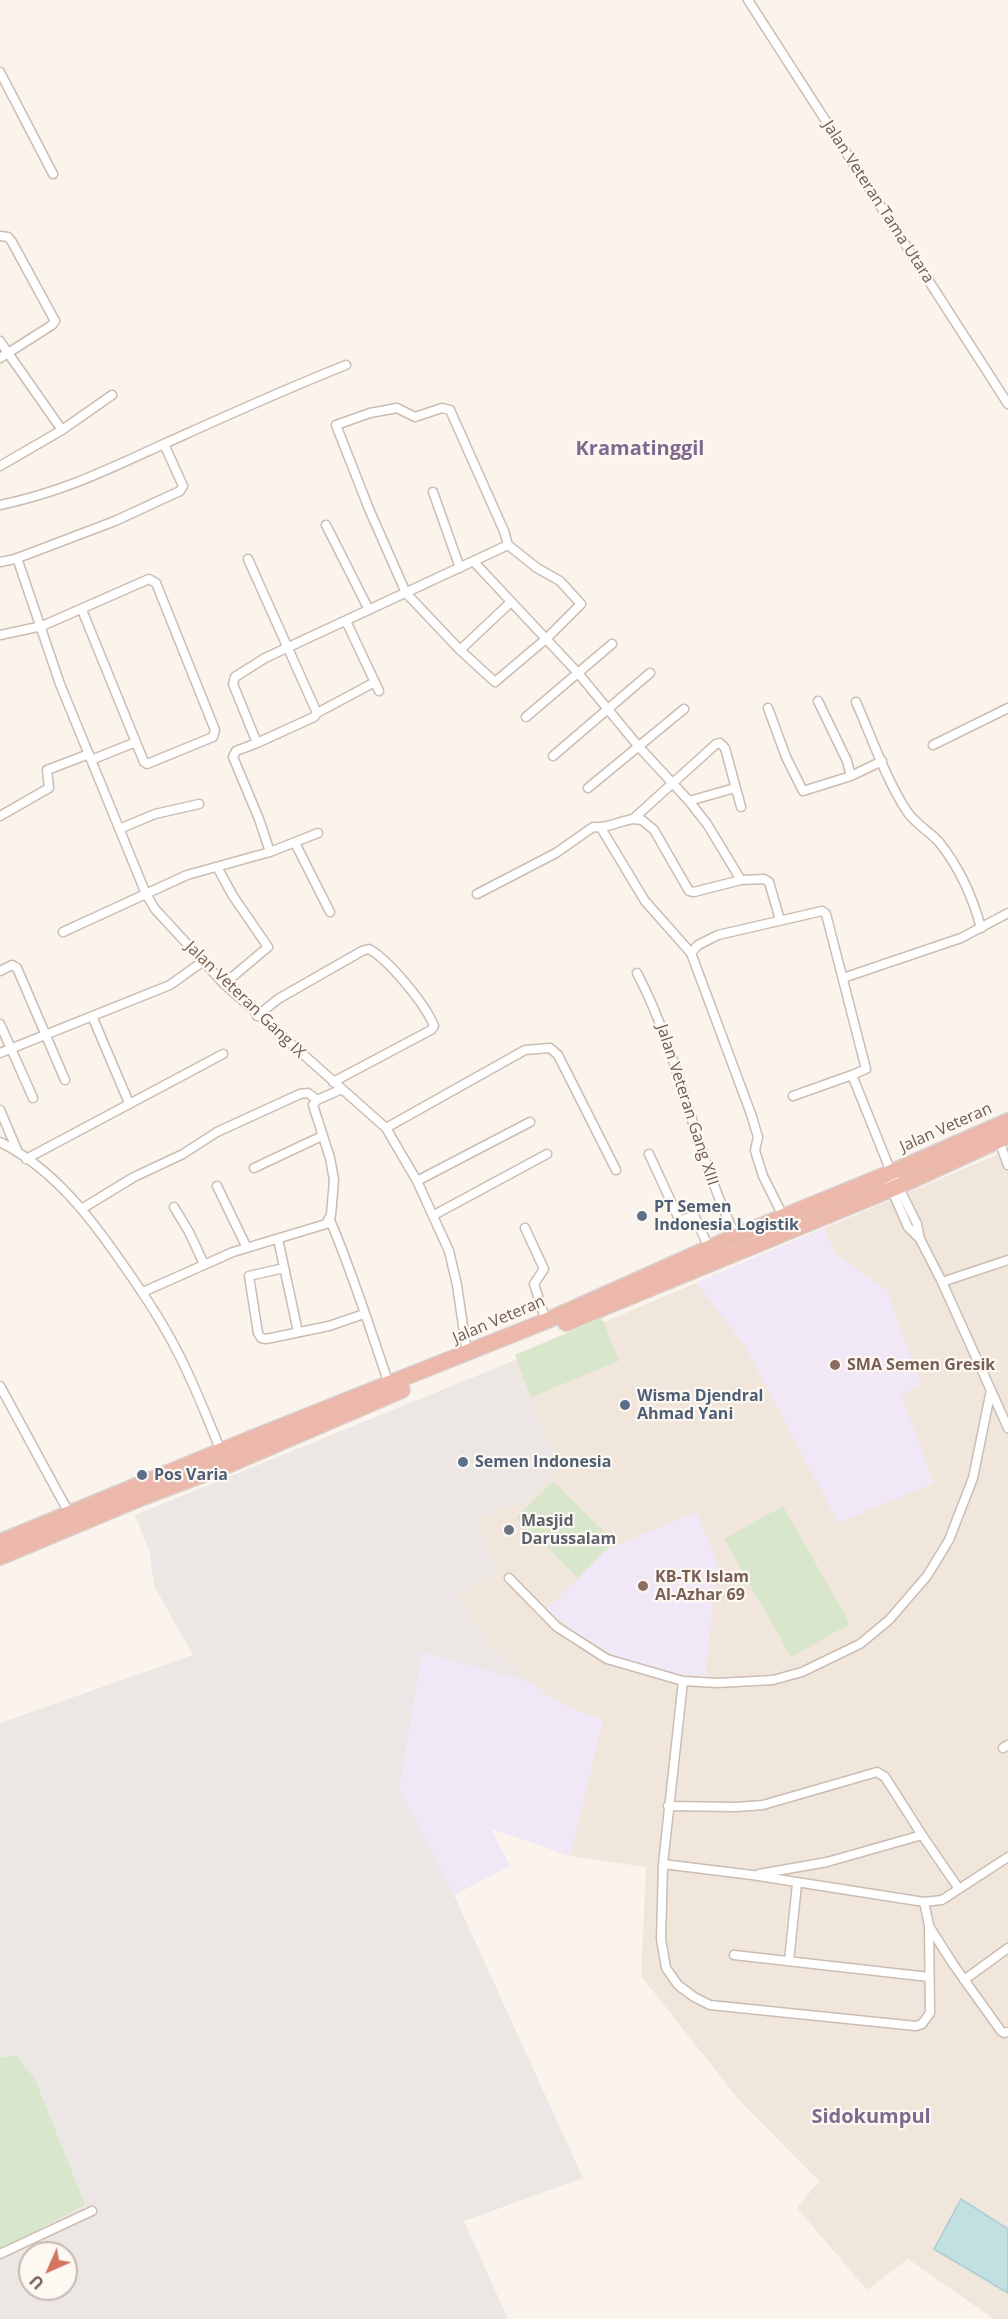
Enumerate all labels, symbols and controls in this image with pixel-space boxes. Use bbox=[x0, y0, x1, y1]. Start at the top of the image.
street label: Jalan Veteran Tama Utara bbox=[818, 117, 938, 287]
district label: Kramatinggil bbox=[576, 437, 704, 461]
street label: Jalan Veteran Gang IX bbox=[181, 938, 309, 1062]
street label: Jalan Veteran Gang XIII bbox=[652, 1022, 722, 1188]
street label: Jalan Veteran bbox=[897, 1099, 995, 1157]
place label: PT Semen Indonesia Logistik bbox=[654, 1197, 799, 1235]
marker: PT Semen Indonesia Logistik bbox=[635, 1209, 649, 1223]
street label: Jalan Veteran bbox=[450, 1292, 548, 1348]
place label: SMA Semen Gresik bbox=[847, 1355, 995, 1375]
marker: SMA Semen Gresik bbox=[828, 1358, 842, 1372]
place label: Wisma Djendral Ahmad Yani bbox=[637, 1386, 763, 1424]
marker: Wisma Djendral Ahmad Yani bbox=[618, 1398, 632, 1412]
place label: Semen Indonesia bbox=[475, 1452, 611, 1472]
marker: Semen Indonesia bbox=[456, 1455, 470, 1469]
place label: Pos Varia bbox=[154, 1465, 228, 1485]
marker: Pos Varia bbox=[135, 1468, 149, 1482]
place label: Masjid Darussalam bbox=[521, 1511, 616, 1549]
marker: Masjid Darussalam bbox=[502, 1523, 516, 1537]
place label: KB-TK Islam Al-Azhar 69 bbox=[655, 1567, 749, 1605]
marker: KB-TK Islam Al-Azhar 69 bbox=[636, 1579, 650, 1593]
district label: Sidokumpul bbox=[811, 2105, 931, 2129]
north arrow bbox=[18, 2241, 78, 2301]
text: U bbox=[25, 2270, 49, 2294]

